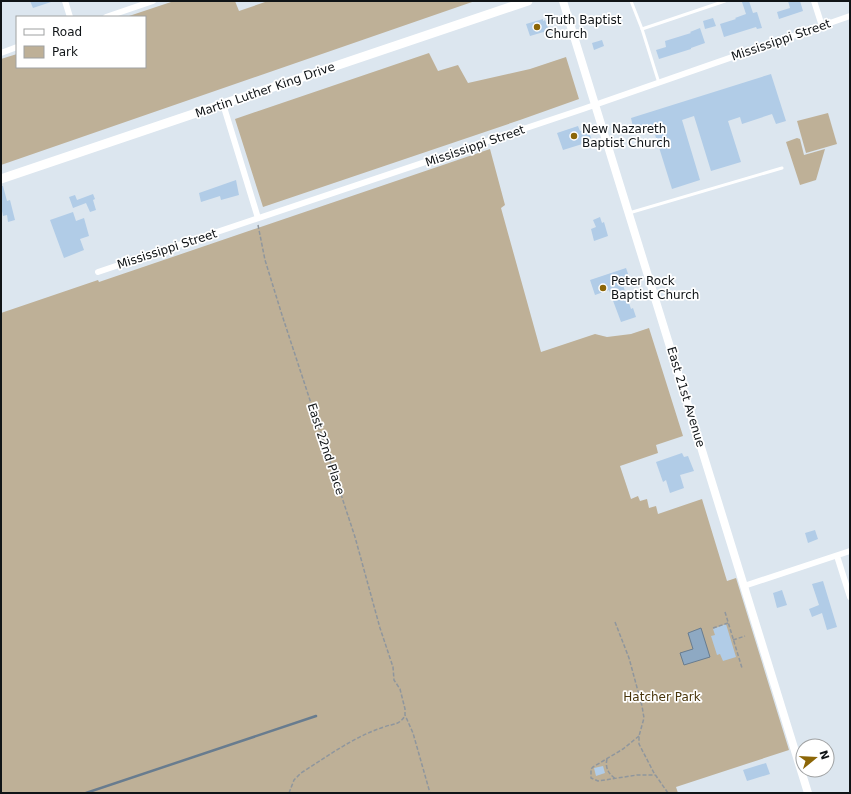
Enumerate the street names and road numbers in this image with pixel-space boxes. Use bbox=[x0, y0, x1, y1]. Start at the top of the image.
street label: Mississippi Street bbox=[729, 16, 833, 64]
street label: Martin Luther King Drive bbox=[193, 59, 337, 121]
street label: Mississippi Street bbox=[423, 122, 527, 170]
street label: Mississippi Street bbox=[115, 226, 219, 272]
street label: East 21st Avenue bbox=[664, 345, 708, 449]
street label: East 22nd Place bbox=[305, 401, 347, 497]

